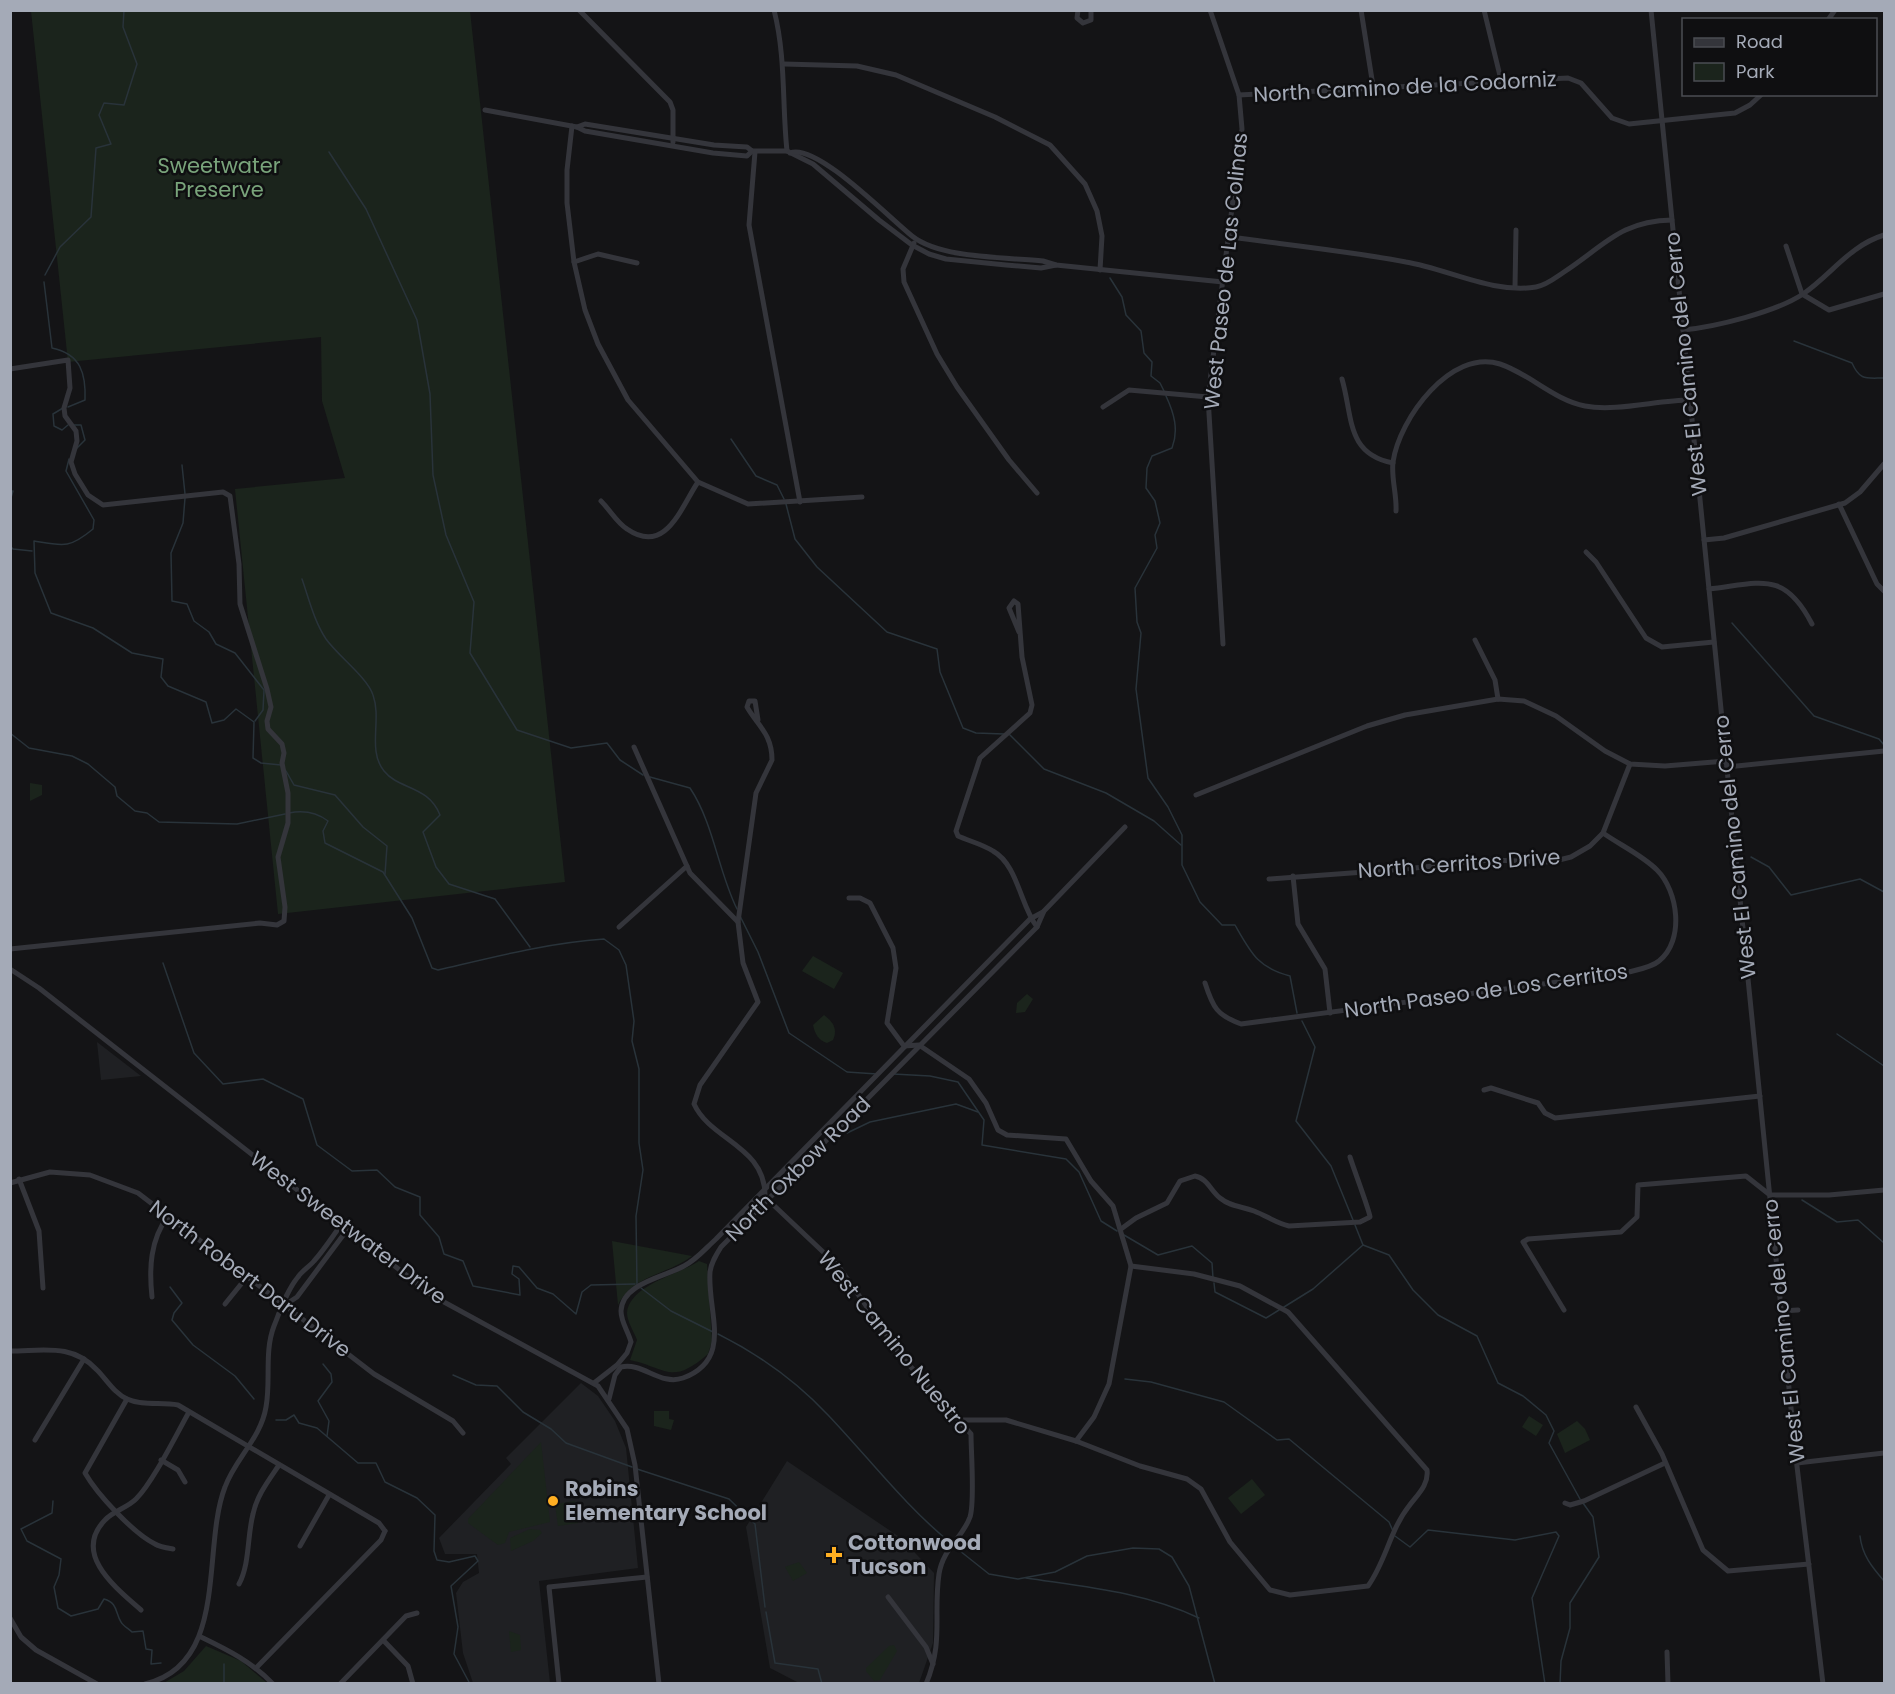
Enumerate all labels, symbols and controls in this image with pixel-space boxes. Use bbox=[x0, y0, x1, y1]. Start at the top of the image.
legend bbox=[1682, 18, 1877, 96]
text: Road bbox=[1736, 29, 1783, 54]
text: Park bbox=[1736, 59, 1775, 84]
street label: North Camino de la Codorniz bbox=[1253, 64, 1557, 109]
street label: West Paseo de Las Colinas bbox=[1197, 131, 1254, 411]
park label: Sweetwater Preserve bbox=[157, 151, 281, 204]
street label: West El Camino del Cerro bbox=[1657, 231, 1714, 497]
street label: West El Camino del Cerro bbox=[1706, 714, 1763, 980]
street label: North Cerritos Drive bbox=[1357, 842, 1561, 885]
street label: North Paseo de Los Cerritos bbox=[1342, 956, 1630, 1025]
street label: North Oxbow Road bbox=[719, 1090, 877, 1248]
street label: West Sweetwater Drive bbox=[244, 1144, 453, 1311]
street label: North Robert Daru Drive bbox=[143, 1193, 357, 1364]
street label: West El Camino del Cerro bbox=[1755, 1198, 1812, 1464]
street label: West Camino Nuestro bbox=[811, 1245, 978, 1441]
place label: Robins Elementary School bbox=[565, 1474, 767, 1527]
marker: Robins Elementary School bbox=[546, 1494, 560, 1508]
place label: Cottonwood Tucson bbox=[848, 1528, 981, 1581]
marker: Cottonwood Tucson bbox=[825, 1546, 843, 1564]

